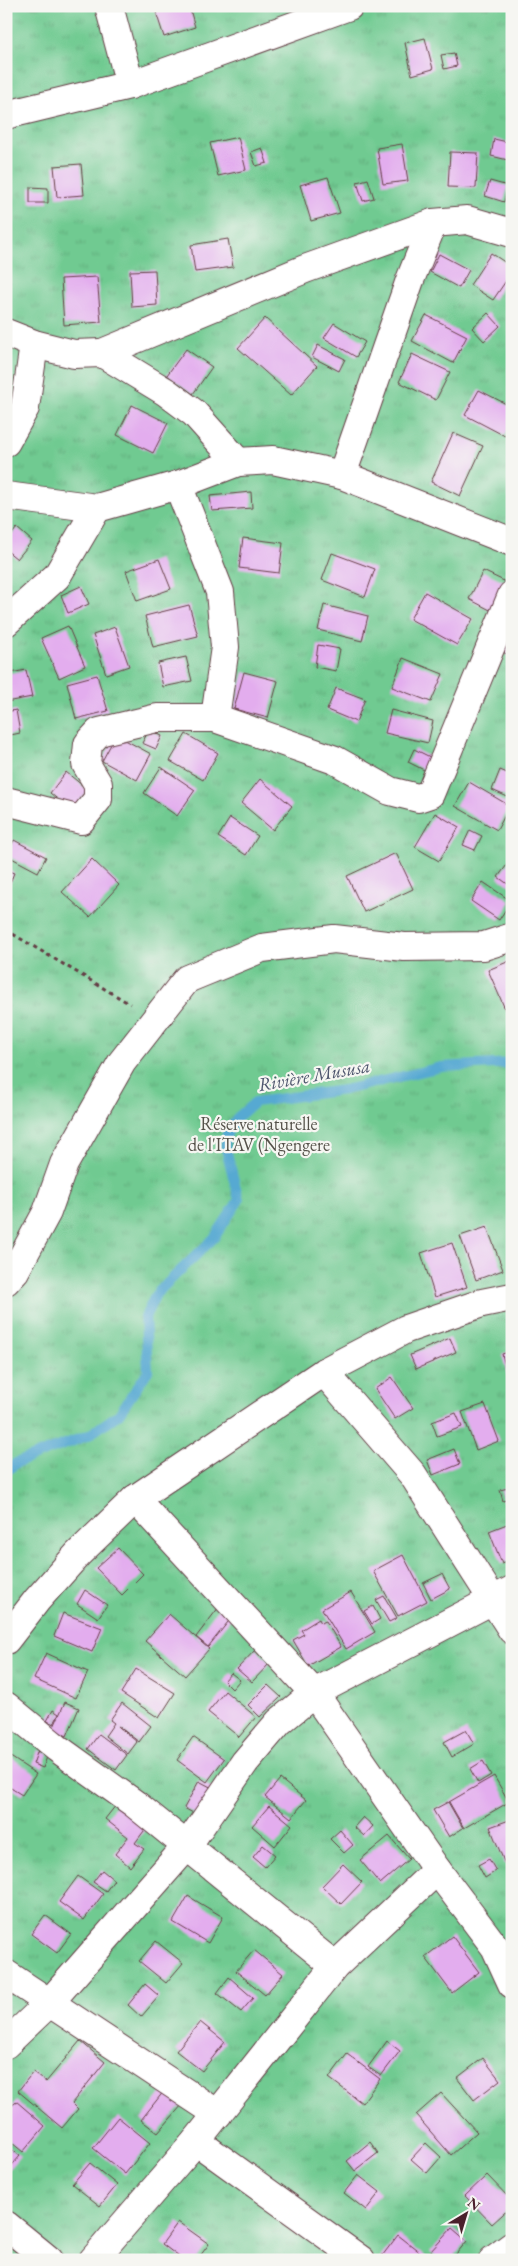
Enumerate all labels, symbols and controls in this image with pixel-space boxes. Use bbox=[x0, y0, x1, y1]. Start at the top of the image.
water label: Rivière Mususa bbox=[256, 1053, 372, 1097]
park label: Réserve naturelle de l'ITAV (Ngengere bbox=[188, 1112, 330, 1156]
north arrow bbox=[440, 2188, 490, 2238]
text: N bbox=[464, 2193, 485, 2215]

